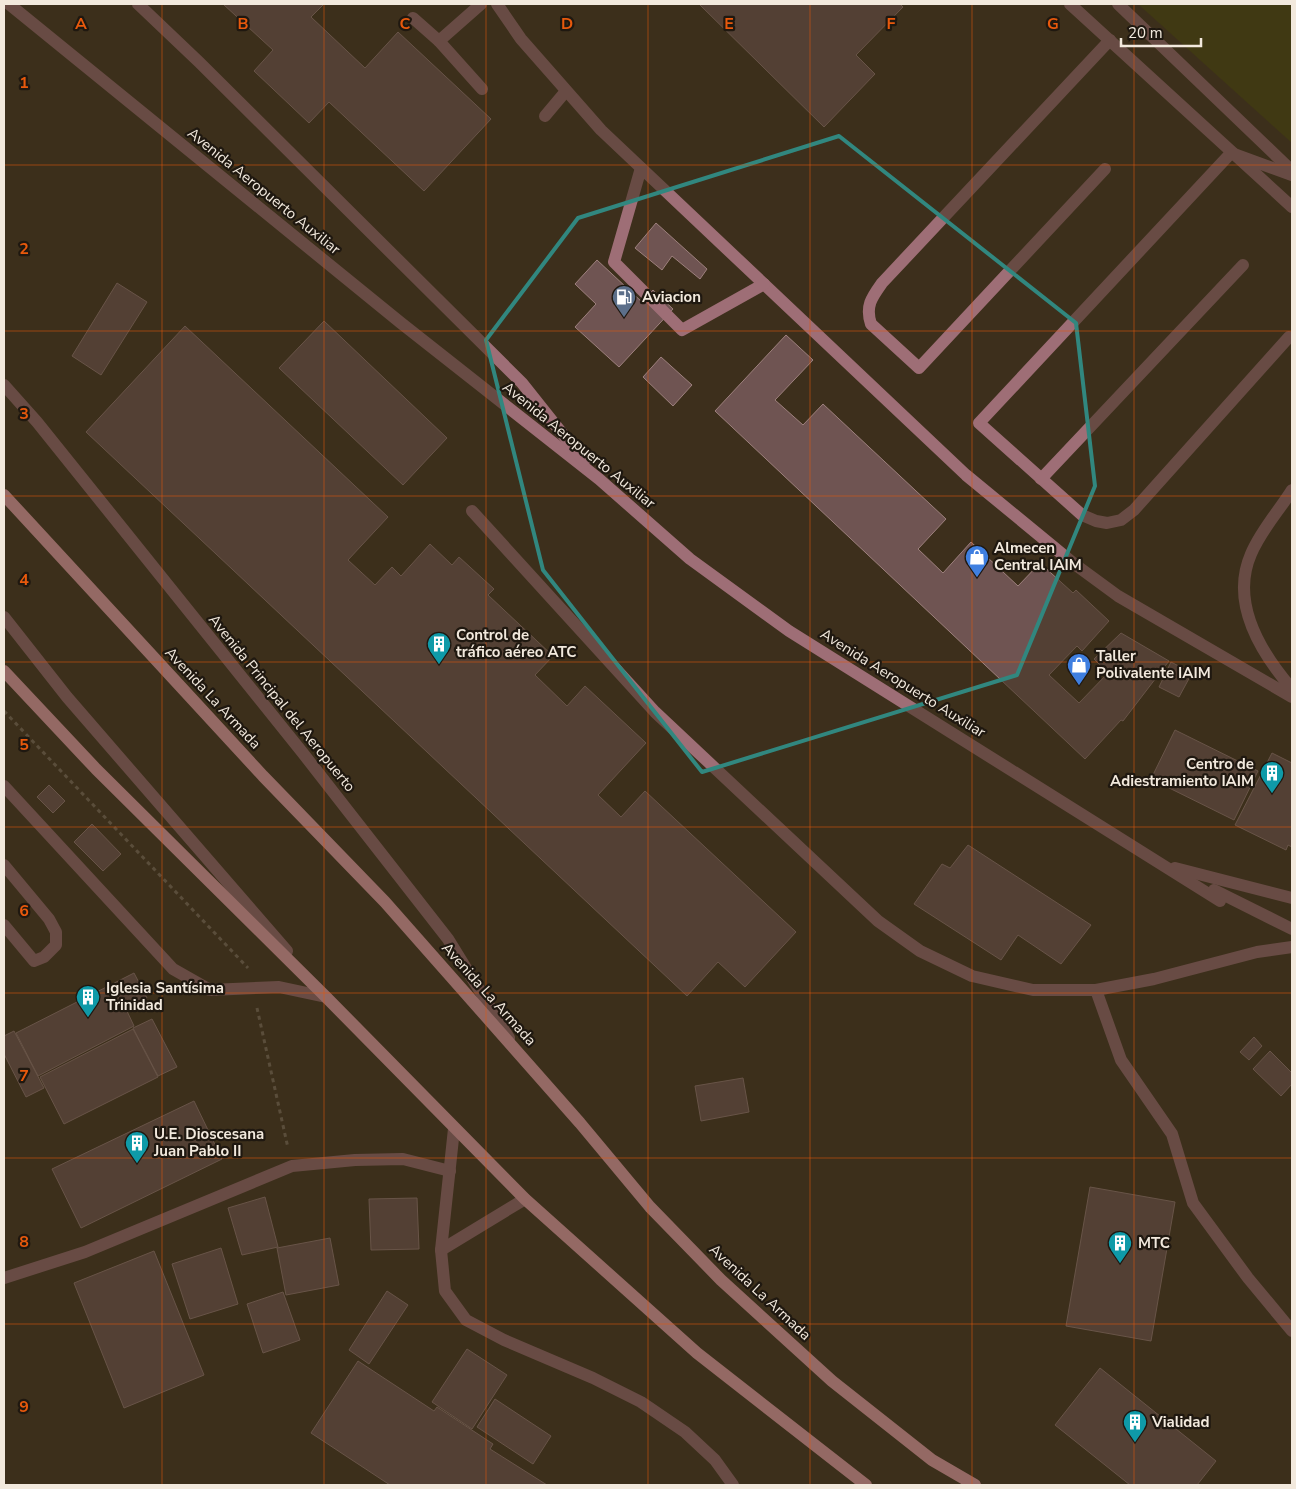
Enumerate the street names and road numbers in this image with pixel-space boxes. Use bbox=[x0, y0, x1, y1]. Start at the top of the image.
street label: Avenida Aeropuerto Auxiliar bbox=[183, 123, 345, 259]
street label: Avenida Aeropuerto Auxiliar bbox=[498, 377, 660, 513]
street label: Avenida Principal del Aeropuerto bbox=[204, 610, 360, 796]
street label: Avenida Aeropuerto Auxiliar bbox=[817, 624, 990, 743]
street label: Avenida La Armada bbox=[161, 643, 265, 753]
street label: Avenida La Armada bbox=[437, 938, 541, 1050]
street label: Avenida La Armada bbox=[705, 1240, 815, 1344]

